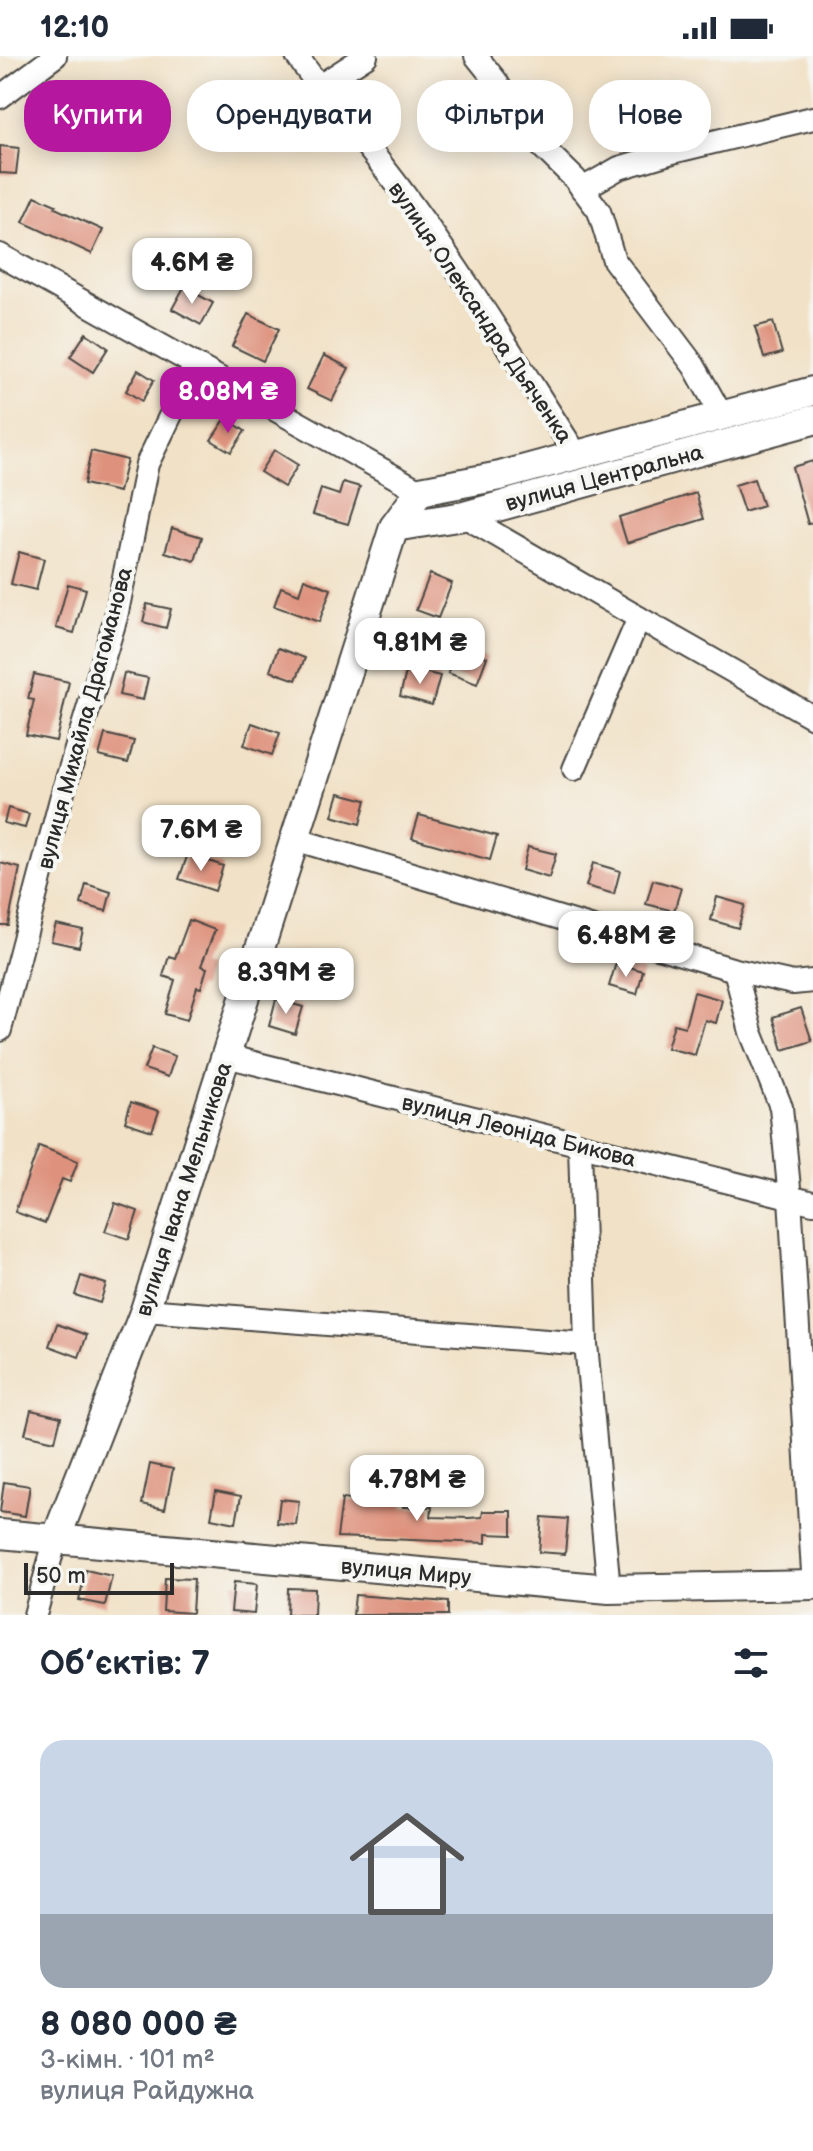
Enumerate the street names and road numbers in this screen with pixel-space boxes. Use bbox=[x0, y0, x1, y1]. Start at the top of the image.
street label: вулиця Олександра Дьяченка bbox=[382, 177, 577, 449]
street label: вулиця Центральна bbox=[503, 439, 706, 518]
street label: вулиця Михайла Драгоманова bbox=[32, 565, 139, 872]
street label: вулиця Івана Мельникова bbox=[131, 1059, 238, 1320]
street label: вулиця Леоніда Бикова bbox=[399, 1089, 638, 1174]
street label: вулиця Миру bbox=[340, 1553, 472, 1592]

